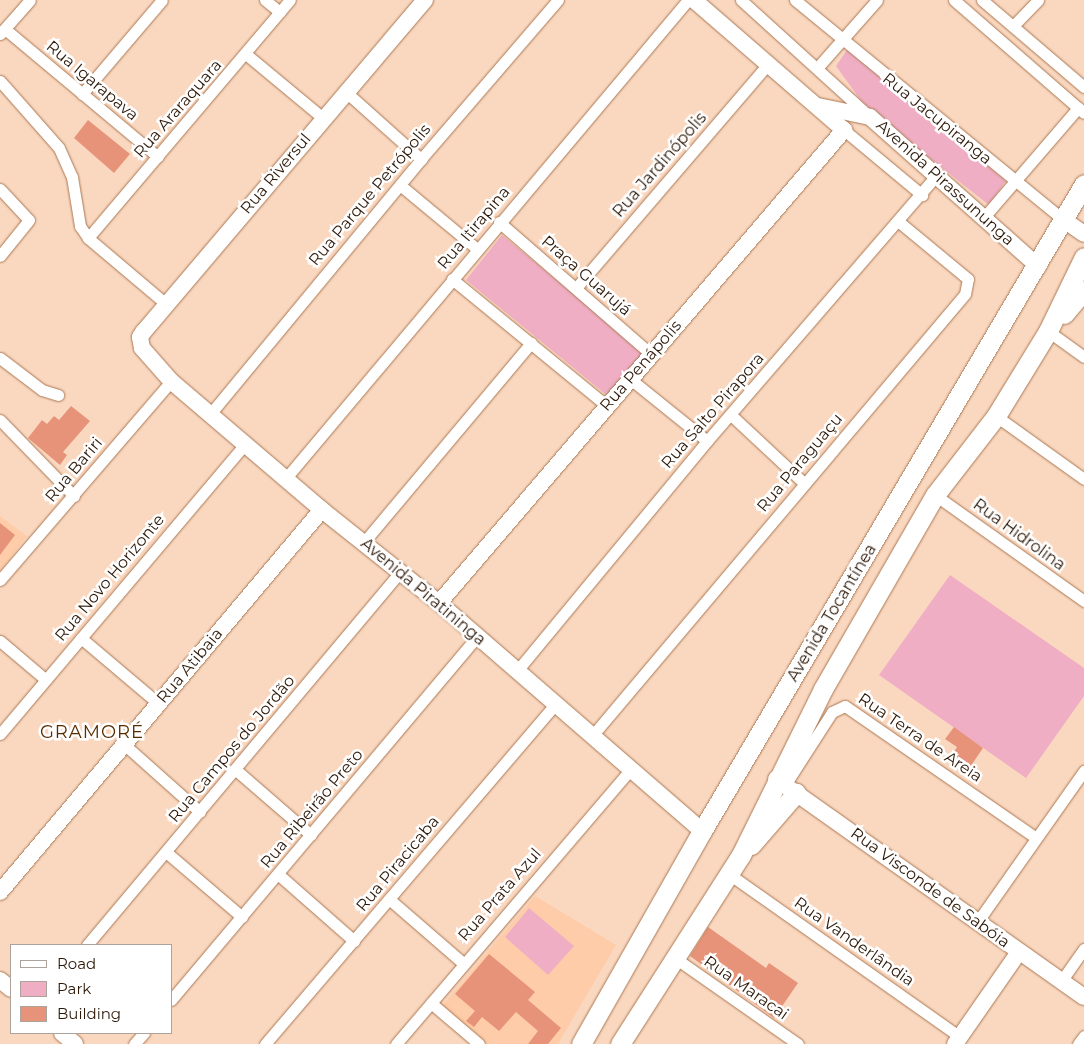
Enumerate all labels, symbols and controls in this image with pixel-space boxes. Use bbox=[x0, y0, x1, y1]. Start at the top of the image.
street label: Rua Igarapava bbox=[42, 37, 142, 125]
street label: Rua Araraquara bbox=[130, 56, 226, 162]
street label: Rua Jacupiranga bbox=[879, 69, 995, 169]
street label: Rua Jardinópolis bbox=[609, 109, 711, 221]
street label: Avenida Pirassununga bbox=[872, 116, 1018, 250]
street label: Rua Parque Petrópolis bbox=[305, 120, 435, 270]
street label: Rua Riversul bbox=[237, 130, 315, 218]
street label: Rua Itirapina bbox=[434, 183, 514, 273]
street label: Praça Guarujá bbox=[537, 232, 635, 320]
street label: Rua Penápolis bbox=[596, 317, 686, 415]
street label: Rua Salto Pirapora bbox=[658, 349, 768, 473]
street label: Rua Paraguaçu bbox=[753, 410, 847, 516]
street label: Rua Bariri bbox=[41, 434, 107, 506]
street label: Rua Hidrolina bbox=[969, 495, 1069, 575]
street label: Rua Novo Horizonte bbox=[51, 511, 169, 645]
street label: Avenida Piratininga bbox=[357, 534, 489, 650]
street label: Avenida Tocantínea bbox=[783, 541, 881, 685]
street label: Rua Atibaia bbox=[153, 625, 227, 707]
street label: Rua Campos do Jordão bbox=[165, 672, 299, 826]
street label: Rua Terra de Areia bbox=[854, 689, 986, 787]
district label: GRAMORÉ bbox=[39, 721, 145, 743]
street label: Rua Ribeirão Preto bbox=[257, 746, 367, 872]
street label: Rua Piracicaba bbox=[352, 812, 444, 916]
street label: Rua Visconde de Sabóia bbox=[847, 824, 1013, 952]
street label: Rua Prata Azul bbox=[454, 845, 546, 945]
street label: Rua Vanderlândia bbox=[790, 893, 918, 991]
legend bbox=[10, 944, 172, 1034]
street label: Rua Maracai bbox=[700, 952, 792, 1024]
text: Road bbox=[57, 954, 96, 973]
text: Park bbox=[57, 979, 91, 998]
text: Building bbox=[57, 1004, 121, 1023]

